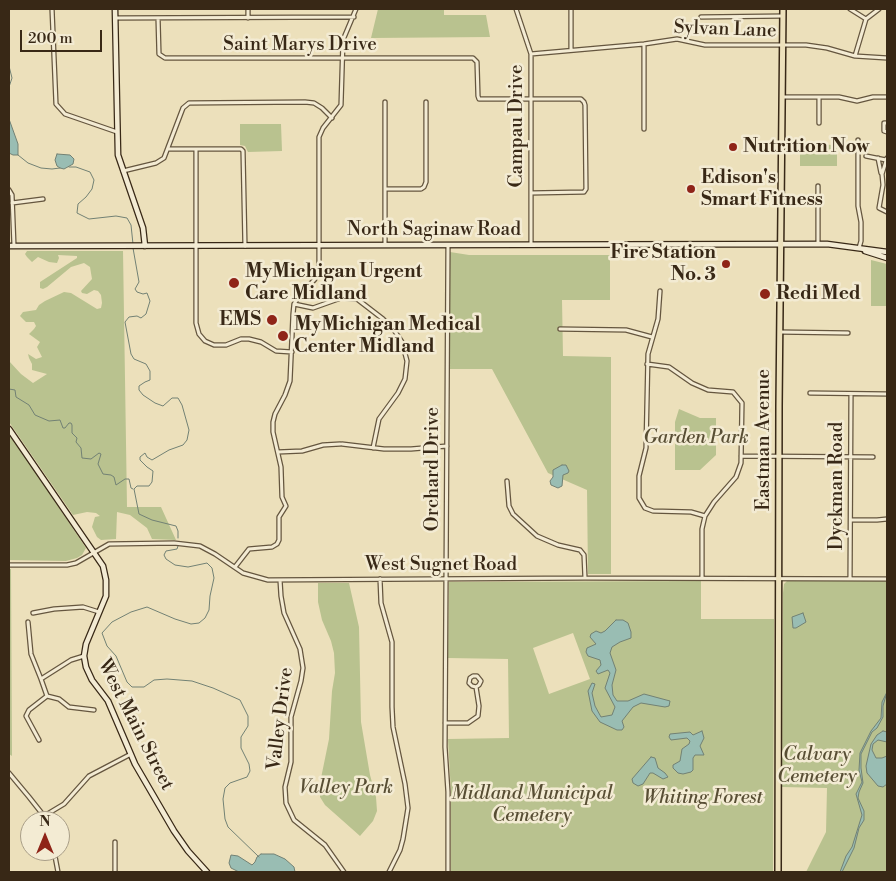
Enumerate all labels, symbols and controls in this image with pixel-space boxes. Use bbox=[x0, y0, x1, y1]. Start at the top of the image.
street label: Sylvan Lane bbox=[673, 17, 777, 43]
scale bar bbox=[22, 20, 105, 52]
text: 200 m bbox=[28, 29, 73, 48]
street label: Saint Marys Drive bbox=[223, 34, 377, 56]
street label: Campau Drive bbox=[506, 65, 528, 187]
place label: Nutrition Now bbox=[743, 136, 869, 158]
marker: Nutrition Now bbox=[727, 141, 739, 153]
place label: Edison's Smart Fitness bbox=[701, 167, 823, 211]
marker: Edison's Smart Fitness bbox=[685, 183, 697, 195]
street label: North Saginaw Road bbox=[347, 219, 521, 241]
place label: Fire Station No. 3 bbox=[610, 242, 716, 286]
marker: Fire Station No. 3 bbox=[720, 258, 732, 270]
place label: MyMichigan Urgent Care Midland bbox=[245, 261, 422, 305]
marker: MyMichigan Urgent Care Midland bbox=[227, 276, 241, 290]
place label: Redi Med bbox=[776, 283, 861, 305]
marker: Redi Med bbox=[758, 287, 772, 301]
place label: EMS bbox=[219, 309, 261, 331]
marker: EMS bbox=[265, 313, 279, 327]
place label: MyMichigan Medical Center Midland bbox=[294, 314, 481, 358]
marker: MyMichigan Medical Center Midland bbox=[276, 329, 290, 343]
street label: Eastman Avenue bbox=[753, 369, 775, 511]
street label: Orchard Drive bbox=[422, 407, 444, 531]
street label: Dyckman Road bbox=[826, 422, 848, 550]
park label: Garden Park bbox=[643, 427, 749, 449]
street label: West Sugnet Road bbox=[365, 554, 517, 576]
street label: West Main Street bbox=[92, 656, 178, 794]
street label: Valley Drive bbox=[263, 666, 299, 772]
park label: Calvary Cemetery bbox=[777, 744, 857, 788]
park label: Valley Park bbox=[299, 777, 393, 799]
park label: Midland Municipal Cemetery bbox=[451, 783, 613, 827]
park label: Whiting Forest bbox=[643, 787, 763, 809]
north arrow bbox=[20, 811, 70, 861]
text: N bbox=[39, 813, 51, 831]

